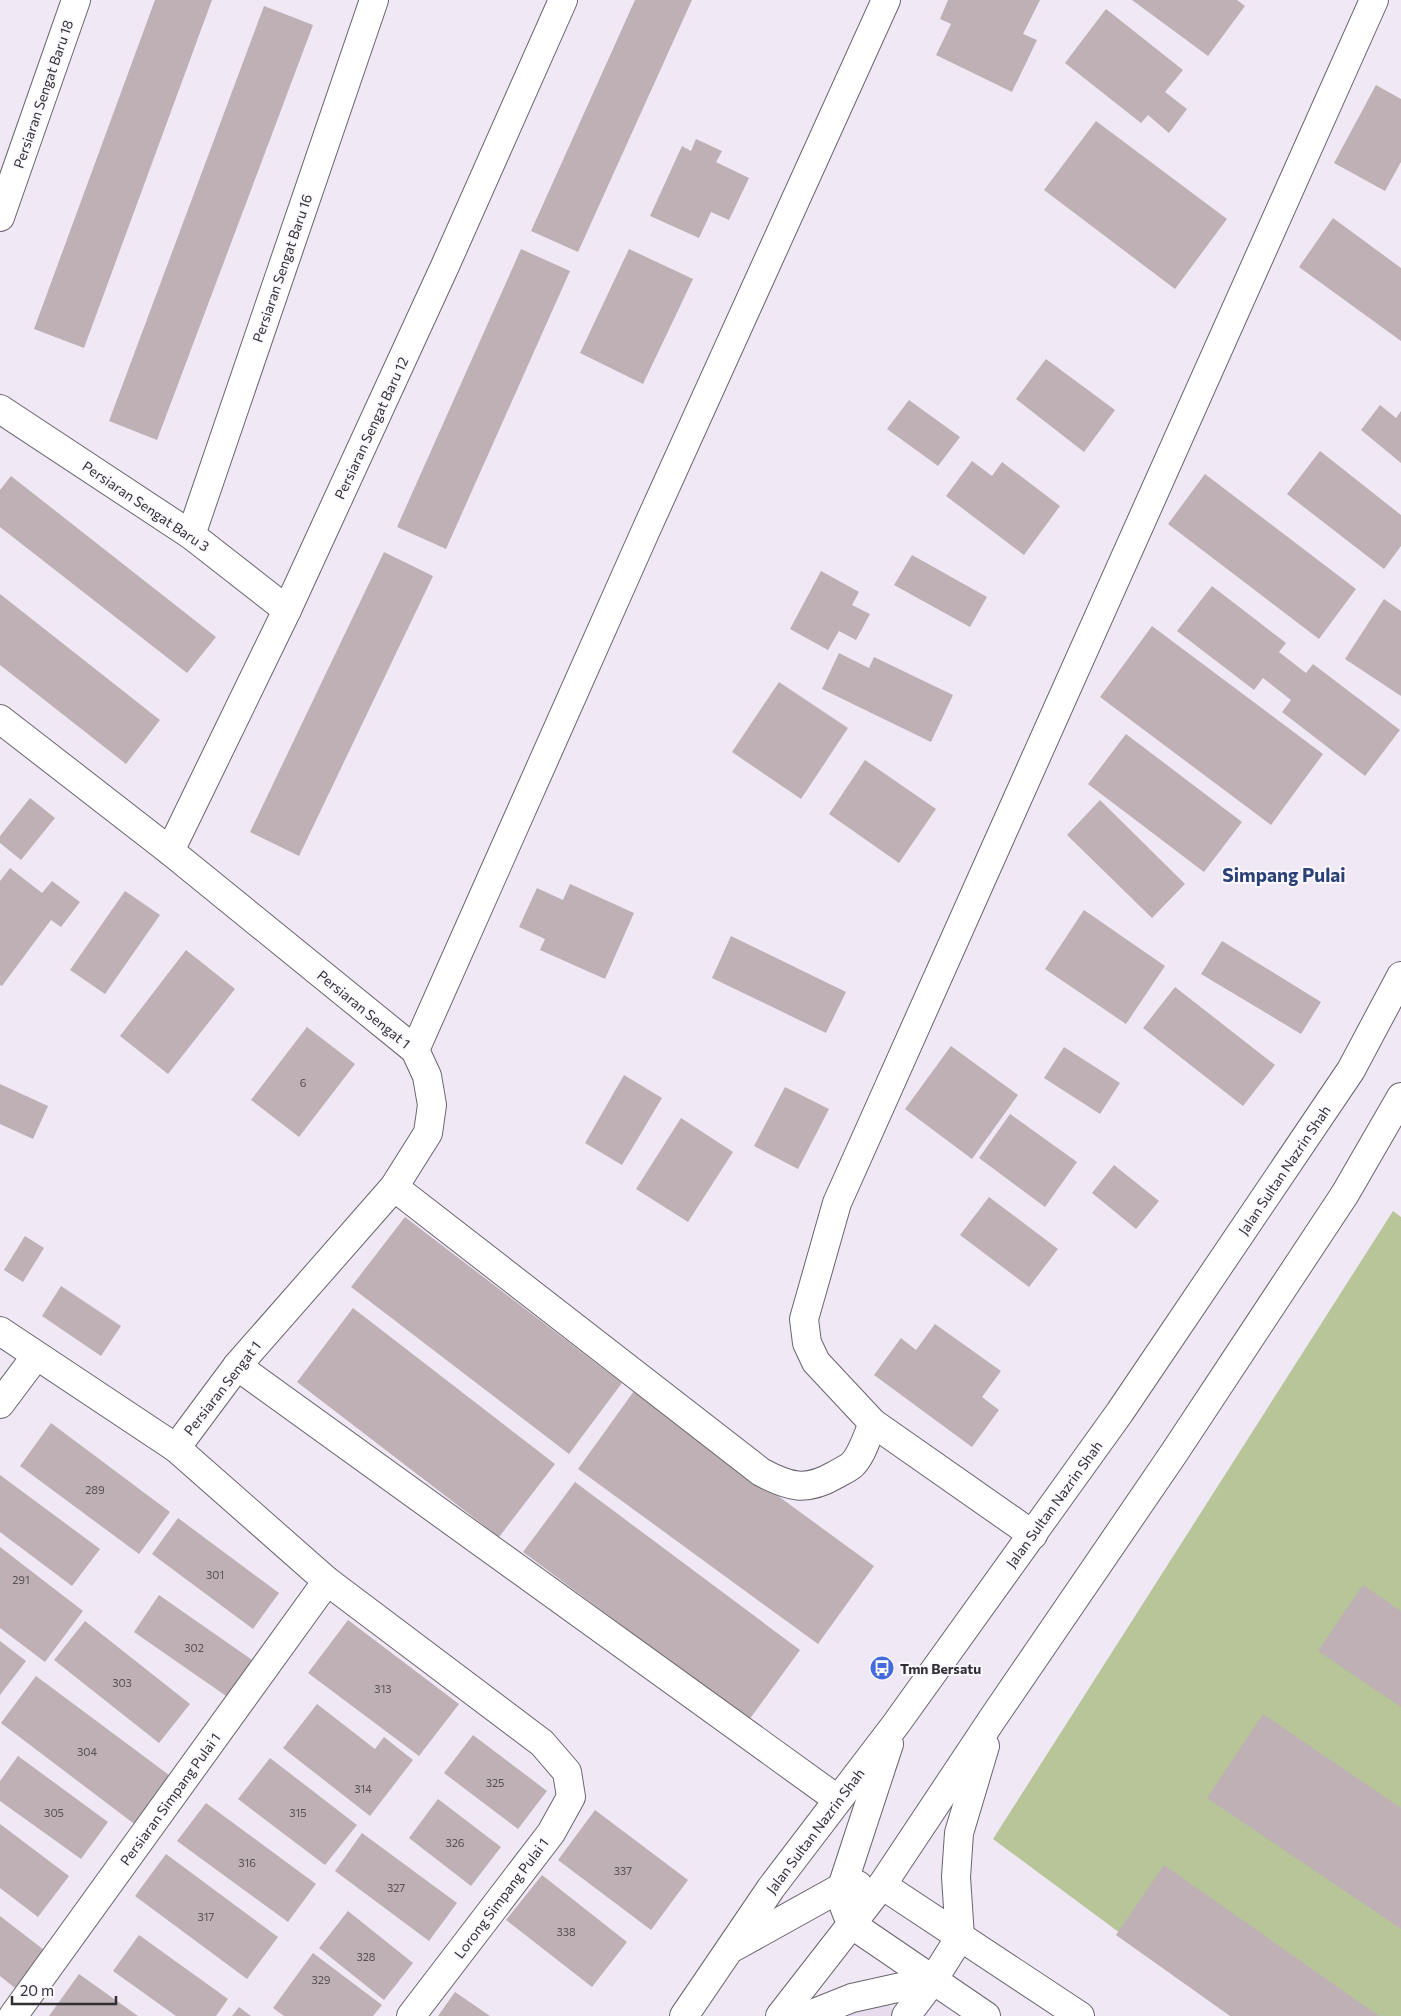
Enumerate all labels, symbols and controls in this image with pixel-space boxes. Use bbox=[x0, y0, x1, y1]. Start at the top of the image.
street label: Persiaran Sengat Baru 18 bbox=[10, 18, 76, 170]
street label: Persiaran Sengat Baru 16 bbox=[249, 192, 315, 344]
street label: Persiaran Sengat Baru 12 bbox=[331, 354, 412, 502]
street label: Persiaran Sengat Baru 3 bbox=[79, 457, 213, 555]
district label: Simpang Pulai bbox=[1222, 863, 1346, 886]
street label: Persiaran Sengat 1 bbox=[314, 966, 414, 1052]
house number: 6 bbox=[300, 1076, 307, 1089]
street label: Jalan Sultan Nazrin Shah bbox=[1234, 1102, 1334, 1238]
street label: Persiaran Sengat 1 bbox=[180, 1337, 264, 1439]
street label: Jalan Sultan Nazrin Shah bbox=[1002, 1437, 1106, 1571]
house number: 289 bbox=[85, 1483, 105, 1496]
house number: 301 bbox=[206, 1568, 224, 1581]
house number: 291 bbox=[12, 1573, 30, 1586]
house number: 302 bbox=[184, 1641, 204, 1654]
bus stop icon: Tmn Bersatu bbox=[869, 1655, 895, 1681]
place label: Tmn Bersatu bbox=[900, 1660, 981, 1677]
house number: 303 bbox=[112, 1676, 132, 1689]
house number: 313 bbox=[374, 1682, 392, 1695]
street label: Persiaran Simpang Pulai 1 bbox=[116, 1729, 224, 1869]
house number: 304 bbox=[77, 1745, 97, 1758]
street label: Jalan Sultan Nazrin Shah bbox=[762, 1765, 868, 1897]
house number: 325 bbox=[486, 1776, 504, 1789]
house number: 314 bbox=[354, 1782, 372, 1795]
house number: 305 bbox=[44, 1806, 64, 1819]
house number: 315 bbox=[289, 1806, 307, 1819]
street label: Lorong Simpang Pulai 1 bbox=[450, 1835, 552, 1961]
house number: 326 bbox=[446, 1836, 465, 1849]
house number: 316 bbox=[238, 1856, 256, 1869]
house number: 337 bbox=[614, 1864, 632, 1877]
house number: 327 bbox=[387, 1881, 405, 1894]
house number: 317 bbox=[198, 1910, 215, 1923]
house number: 338 bbox=[556, 1925, 576, 1938]
house number: 328 bbox=[357, 1950, 376, 1963]
house number: 329 bbox=[312, 1973, 331, 1986]
scale bar bbox=[12, 1974, 116, 2006]
text: 20 m bbox=[20, 1981, 54, 1999]

